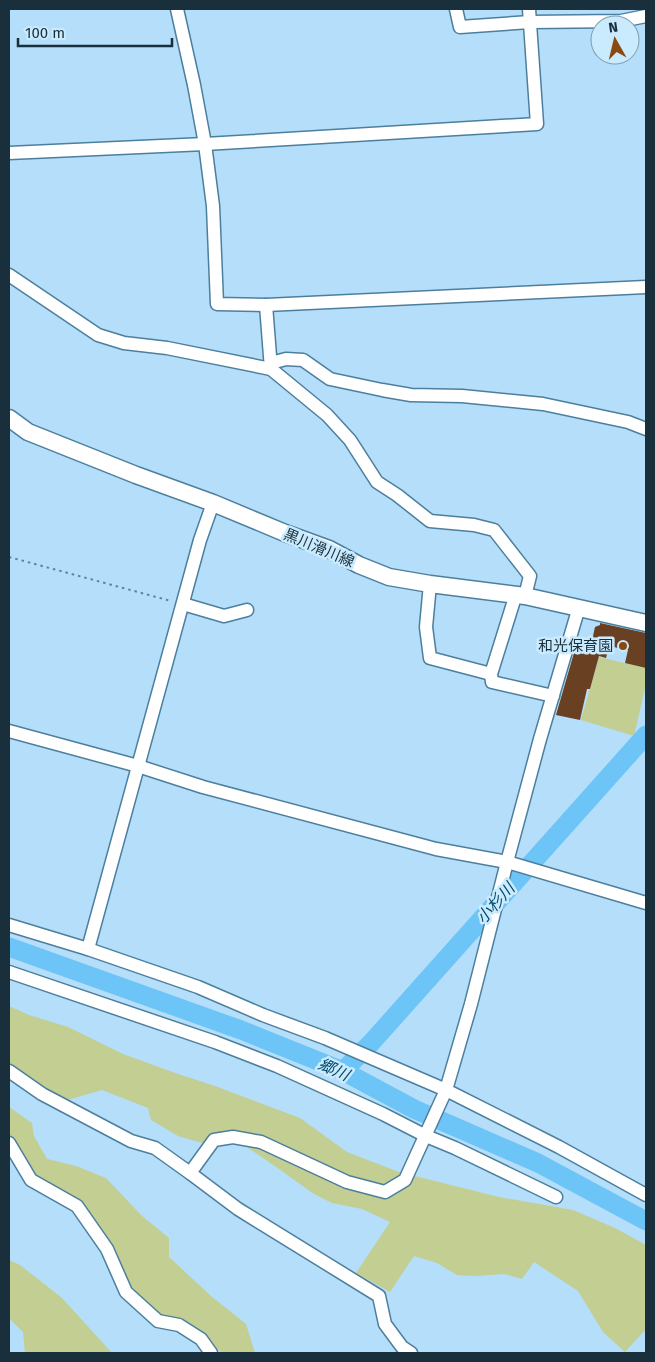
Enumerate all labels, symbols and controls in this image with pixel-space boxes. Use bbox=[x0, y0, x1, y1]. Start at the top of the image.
scale bar bbox=[18, 15, 171, 47]
north arrow bbox=[590, 15, 640, 65]
text: N bbox=[607, 19, 619, 37]
text: 100 m bbox=[25, 24, 65, 42]
street label: 黒川滑川線 bbox=[281, 525, 357, 571]
place label: 和光保育園 bbox=[538, 637, 613, 655]
marker: 和光保育園 bbox=[617, 640, 629, 652]
water label: 小杉川 bbox=[472, 878, 520, 928]
water label: 郷川 bbox=[315, 1054, 354, 1085]

